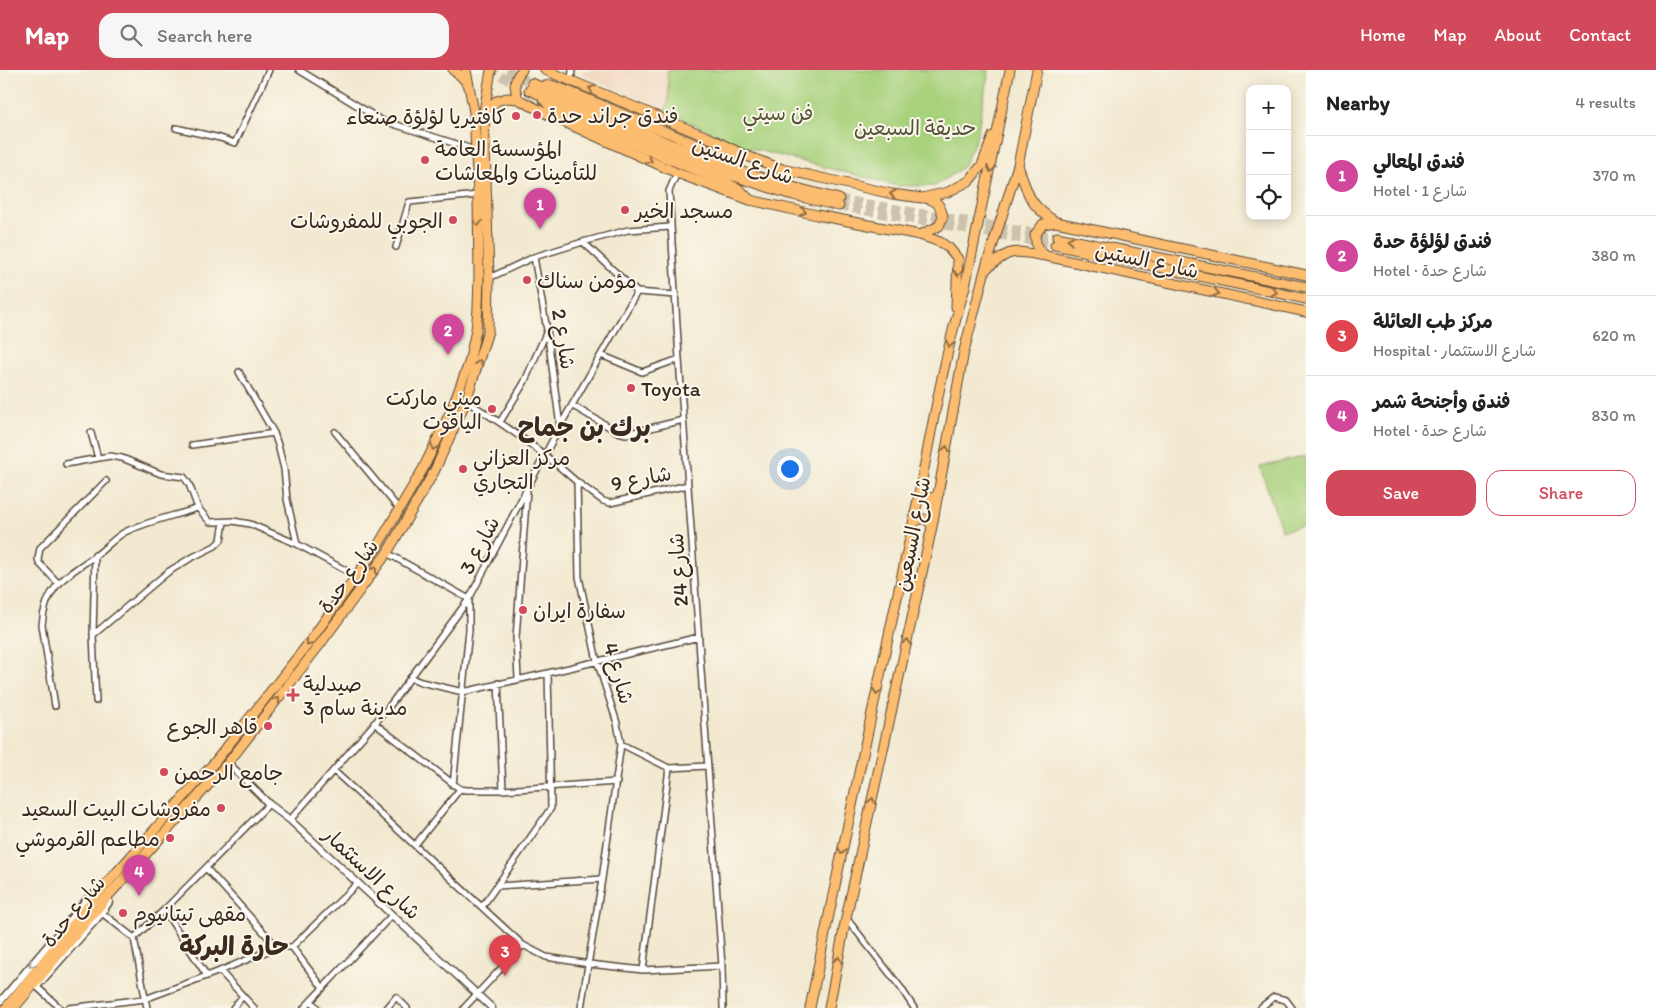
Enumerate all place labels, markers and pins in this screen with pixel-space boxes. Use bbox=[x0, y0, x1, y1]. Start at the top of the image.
place label: فندق جراند حدة bbox=[547, 103, 678, 128]
place label: كافتيريا لؤلؤة صنعاء bbox=[346, 104, 506, 130]
marker: فندق جراند حدة bbox=[531, 109, 543, 121]
marker: كافتيريا لؤلؤة صنعاء bbox=[510, 110, 522, 122]
place label: المؤسسة العامة للتأمينات والمعاشات bbox=[435, 136, 597, 185]
marker: المؤسسة العامة للتأمينات والمعاشات bbox=[419, 154, 431, 166]
pin: 1 bbox=[524, 188, 556, 229]
place label: مسجد الخير bbox=[633, 198, 733, 223]
marker: مسجد الخير bbox=[619, 204, 631, 216]
place label: الجوبي للمفروشات bbox=[290, 208, 443, 240]
marker: الجوبي للمفروشات bbox=[447, 214, 459, 226]
place label: مؤمن سناك bbox=[537, 268, 637, 294]
marker: مؤمن سناك bbox=[521, 274, 533, 286]
pin: 2 bbox=[432, 314, 464, 355]
place label: Toyota bbox=[641, 376, 701, 401]
marker: Toyota bbox=[625, 382, 637, 394]
place label: ميني ماركت الياقوت bbox=[386, 385, 482, 436]
marker: ميني ماركت الياقوت bbox=[486, 403, 498, 415]
place label: مركز العزاني التجاري bbox=[473, 445, 570, 497]
marker: مركز العزاني التجاري bbox=[457, 463, 469, 475]
place label: سفارة ايران bbox=[533, 598, 626, 623]
marker: سفارة ايران bbox=[517, 604, 529, 616]
place label: صيدلية مدينة سام 3 bbox=[303, 671, 408, 724]
marker: صيدلية مدينة سام 3 bbox=[287, 689, 299, 701]
place label: قاهر الجوع bbox=[166, 714, 258, 742]
marker: قاهر الجوع bbox=[262, 720, 274, 732]
place label: جامع الرحمن bbox=[174, 760, 283, 788]
marker: جامع الرحمن bbox=[158, 766, 170, 778]
place label: مفروشات البيت السعيد bbox=[21, 796, 211, 822]
marker: مفروشات البيت السعيد bbox=[215, 802, 227, 814]
place label: مطاعم القرموشي bbox=[15, 826, 160, 858]
marker: مطاعم القرموشي bbox=[164, 832, 176, 844]
pin: 4 bbox=[123, 855, 155, 896]
place label: مقهى تيتانيوم bbox=[133, 901, 246, 930]
marker: مقهى تيتانيوم bbox=[117, 907, 129, 919]
pin: 3 bbox=[489, 935, 521, 976]

